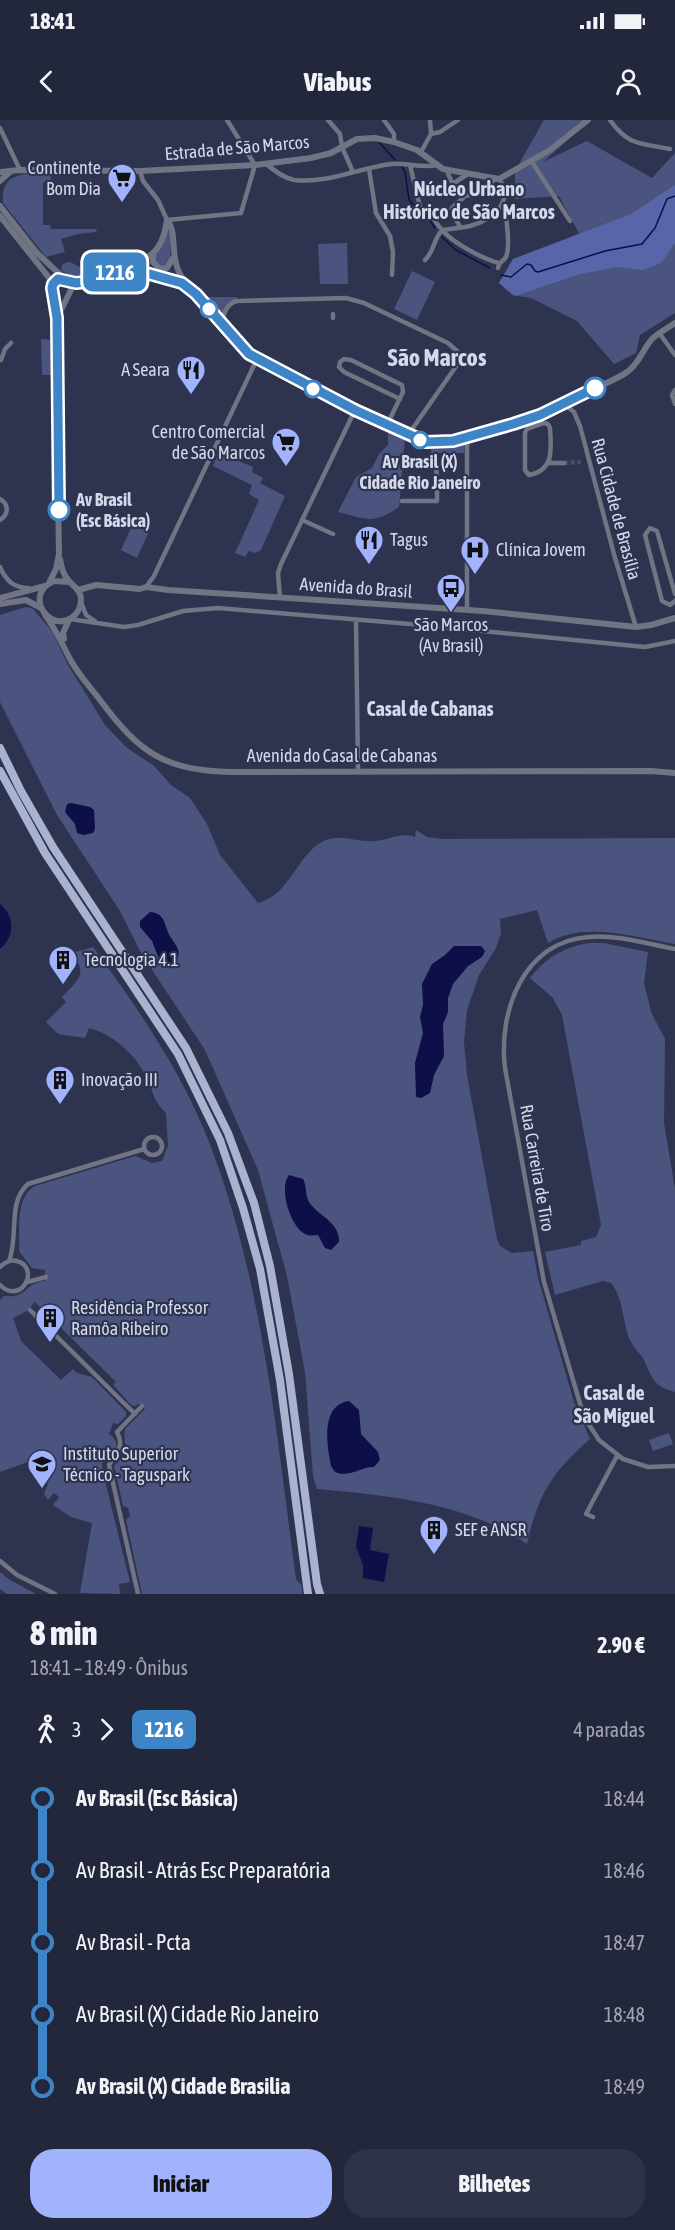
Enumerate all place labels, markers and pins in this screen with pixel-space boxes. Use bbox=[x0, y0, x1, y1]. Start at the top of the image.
place label: Continente Bom Dia bbox=[28, 157, 101, 199]
supermarket icon: Continente Bom Dia bbox=[106, 162, 138, 204]
unlabelled marker bbox=[200, 300, 218, 318]
restaurant icon: A Seara bbox=[175, 354, 207, 396]
place label: A Seara bbox=[121, 359, 170, 380]
unlabelled marker bbox=[584, 377, 606, 399]
unlabelled marker bbox=[304, 380, 322, 398]
place label: Centro Comercial de São Marcos bbox=[152, 421, 265, 463]
supermarket icon: Centro Comercial de São Marcos bbox=[270, 426, 302, 468]
marker: Av Brasil (X) Cidade Rio Janeiro bbox=[411, 431, 429, 449]
place label: Av Brasil (X) Cidade Rio Janeiro bbox=[359, 451, 481, 493]
place label: Av Brasil (Esc Básica) bbox=[75, 489, 150, 531]
marker: Av Brasil (Esc Básica) bbox=[48, 499, 70, 521]
restaurant icon: Tagus bbox=[353, 524, 385, 566]
place label: Tagus bbox=[390, 529, 428, 550]
hospital icon: Clínica Jovem bbox=[459, 534, 491, 576]
place label: Clínica Jovem bbox=[496, 539, 586, 560]
bus stop icon: São Marcos (Av Brasil) bbox=[435, 572, 467, 614]
place label: São Marcos (Av Brasil) bbox=[414, 614, 488, 656]
building icon: Tecnologia 4.1 bbox=[47, 944, 79, 986]
place label: Tecnologia 4.1 bbox=[84, 949, 179, 970]
building icon: Inovação III bbox=[44, 1064, 76, 1106]
place label: Inovação III bbox=[81, 1069, 158, 1090]
place label: Residência Professor Ramôa Ribeiro bbox=[71, 1297, 209, 1339]
building icon: Residência Professor Ramôa Ribeiro bbox=[34, 1302, 66, 1344]
place label: Instituto Superior Técnico - Taguspark bbox=[63, 1443, 190, 1485]
school or university icon: Instituto Superior Técnico - Taguspark bbox=[26, 1448, 58, 1490]
building icon: SEF e ANSR bbox=[418, 1514, 450, 1556]
place label: SEF e ANSR bbox=[455, 1519, 527, 1540]

